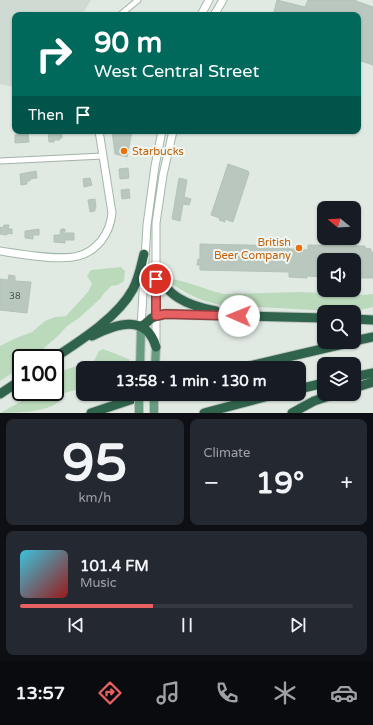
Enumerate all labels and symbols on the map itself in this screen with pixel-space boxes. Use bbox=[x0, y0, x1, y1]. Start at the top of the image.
place label: Starbucks bbox=[132, 145, 184, 158]
marker: Starbucks bbox=[119, 146, 129, 156]
north arrow bbox=[317, 201, 361, 245]
place label: British Beer Company bbox=[214, 236, 291, 262]
marker: British Beer Company bbox=[294, 243, 304, 253]
pin bbox=[139, 262, 173, 296]
house number: 38 bbox=[9, 291, 21, 302]
position arrow bbox=[218, 295, 260, 337]
speed limit sign: 100 bbox=[12, 349, 64, 401]

